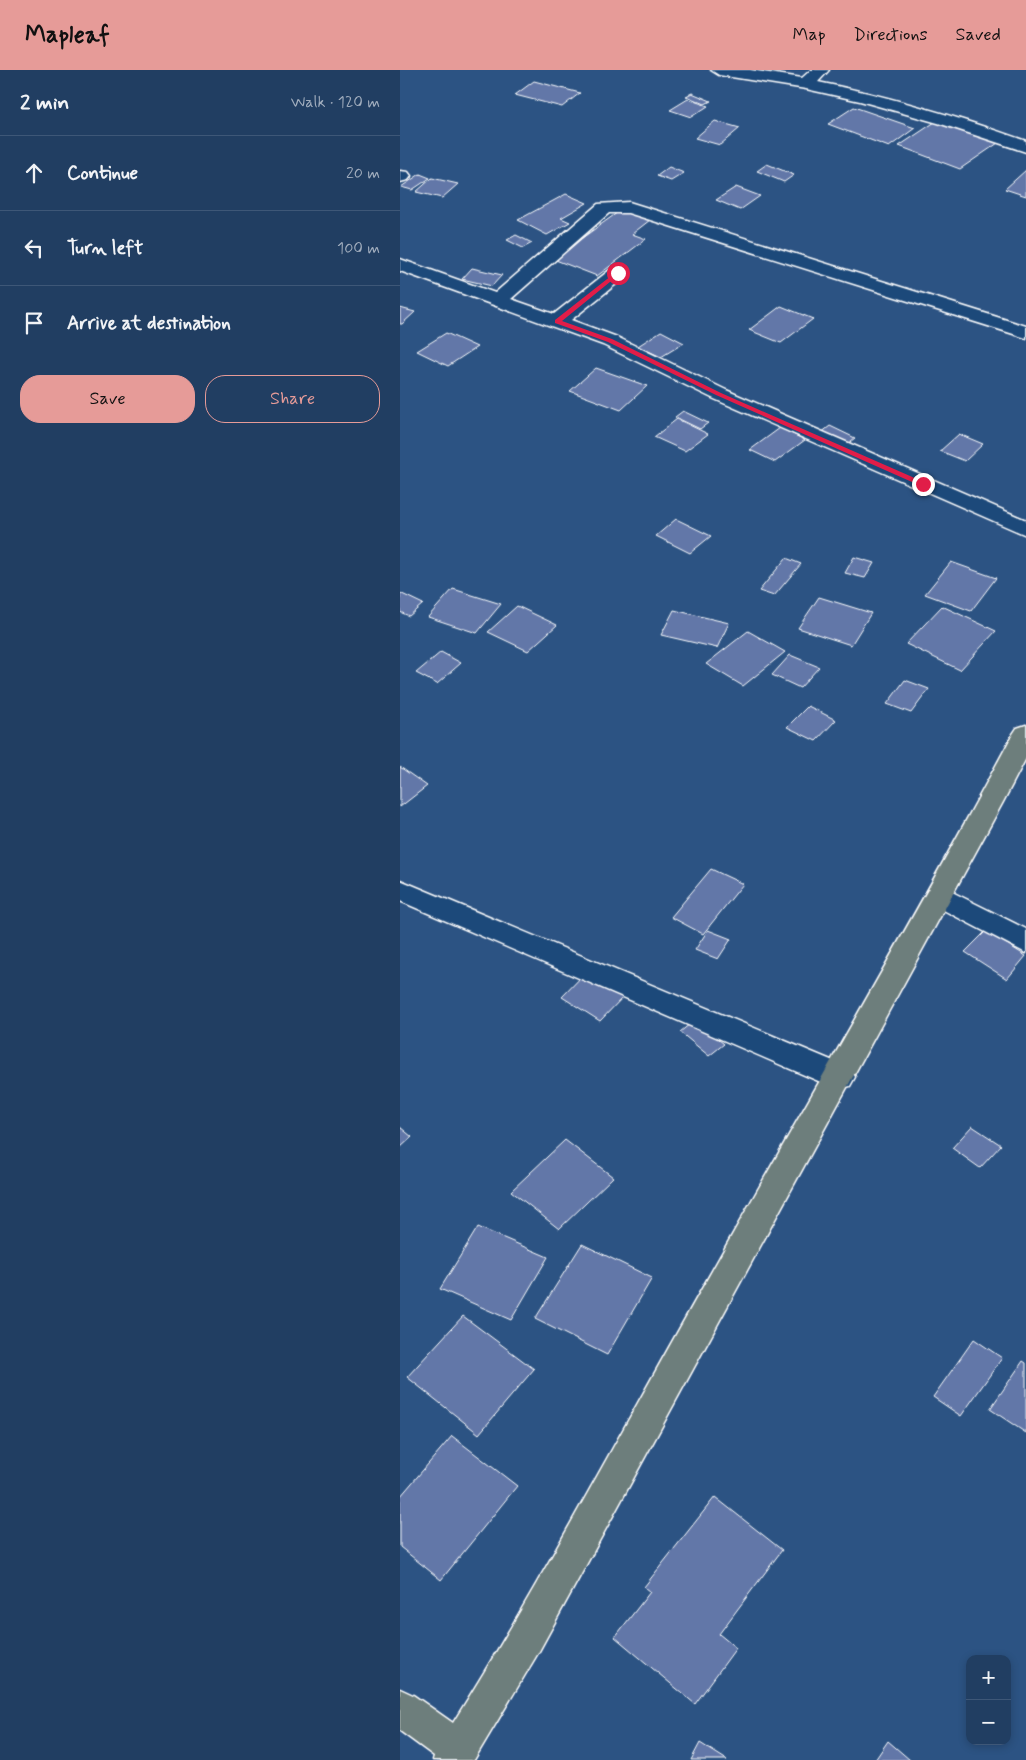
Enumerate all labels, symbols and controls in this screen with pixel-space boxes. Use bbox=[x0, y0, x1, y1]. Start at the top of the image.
text: Mapleaf bbox=[25, 20, 110, 51]
text: Map bbox=[793, 23, 826, 47]
text: Directions bbox=[854, 23, 928, 47]
text: Saved bbox=[956, 23, 1001, 47]
text: 2 min bbox=[20, 89, 69, 117]
text: Walk · 120 m bbox=[291, 92, 380, 113]
icon: ahead bbox=[20, 159, 48, 187]
text: Continue bbox=[67, 161, 138, 186]
text: 20 m bbox=[346, 163, 380, 184]
icon: left bbox=[20, 234, 48, 262]
text: Turn left bbox=[67, 236, 143, 261]
text: 100 m bbox=[337, 238, 380, 259]
route start bbox=[607, 262, 630, 285]
icon: arrive bbox=[20, 309, 48, 337]
text: Arrive at destination bbox=[67, 311, 231, 336]
button: Save bbox=[20, 375, 195, 423]
button: Share bbox=[205, 375, 380, 423]
route end bbox=[912, 473, 935, 496]
map controls bbox=[966, 1655, 1011, 1745]
button: + bbox=[966, 1655, 1011, 1700]
button: − bbox=[966, 1700, 1011, 1745]

